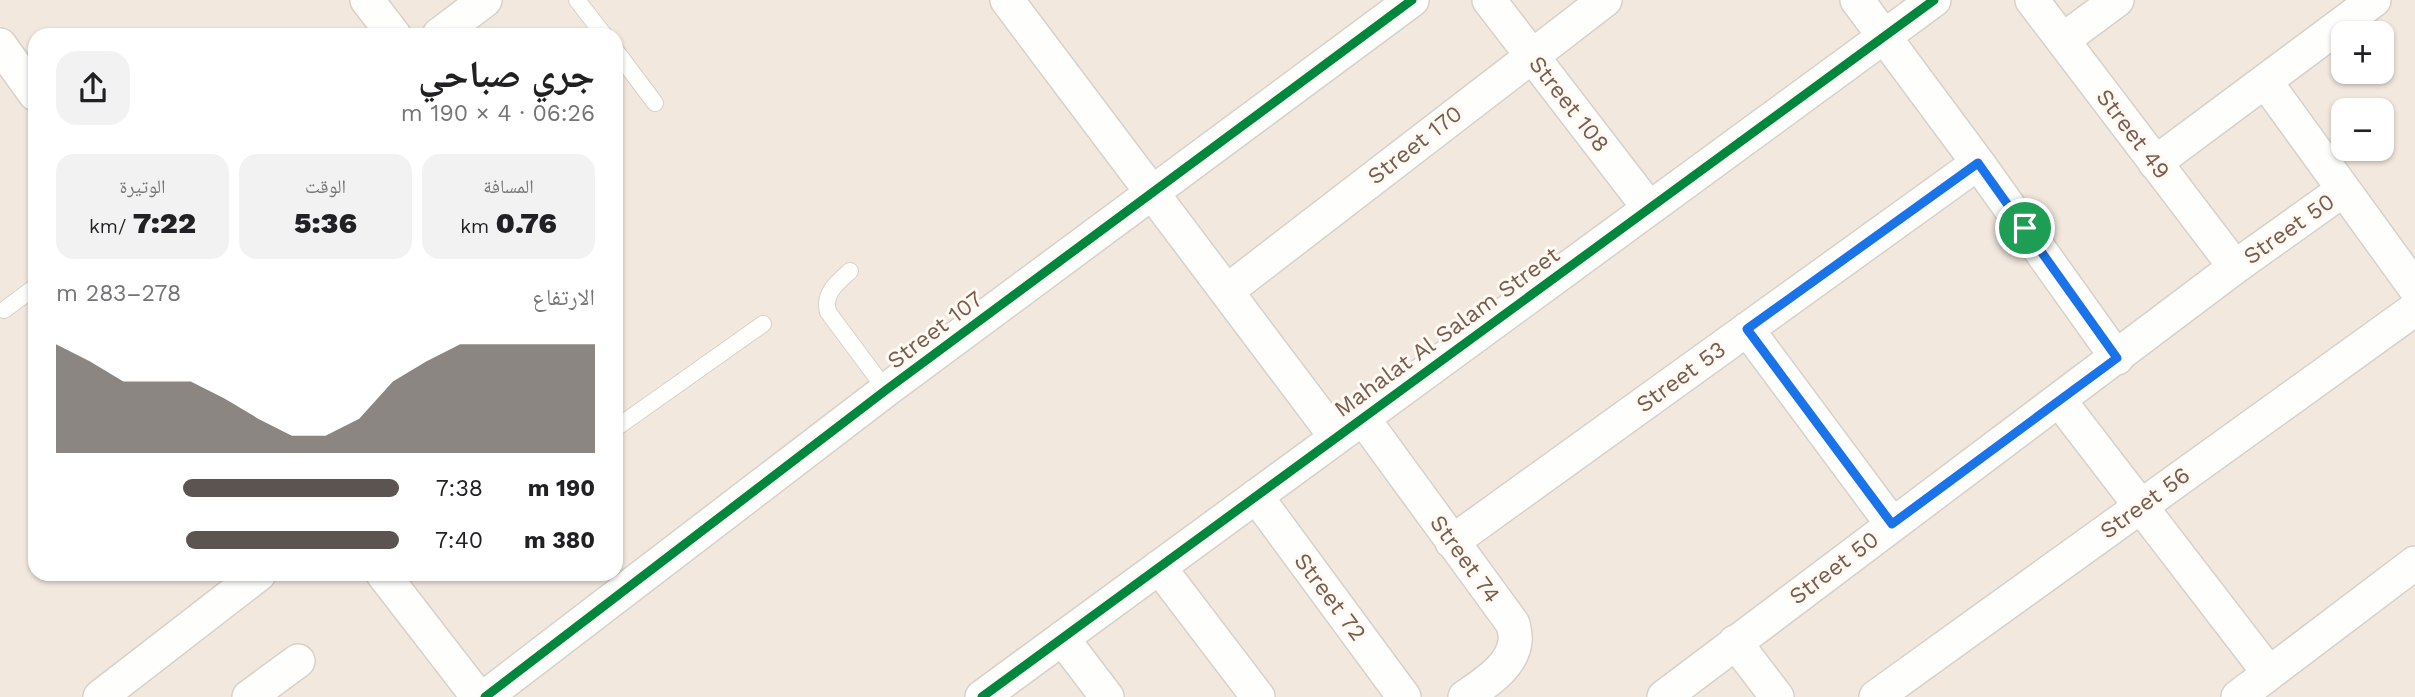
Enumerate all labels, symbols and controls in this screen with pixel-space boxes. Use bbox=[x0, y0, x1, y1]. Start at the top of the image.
map controls bbox=[2331, 21, 2394, 161]
button: + bbox=[2331, 21, 2394, 84]
button: share bbox=[56, 51, 130, 125]
street label: Street 108 bbox=[1523, 51, 1615, 157]
text: جري صباحي bbox=[418, 52, 595, 96]
street label: Street 49 bbox=[2091, 84, 2175, 184]
button: − bbox=[2331, 98, 2394, 161]
text: 06:26 · 4 × 190 m bbox=[401, 100, 595, 127]
street label: Street 170 bbox=[1362, 100, 1468, 190]
text: الوتيرة bbox=[119, 175, 166, 198]
text: الوقت bbox=[305, 175, 346, 198]
text: المسافة bbox=[483, 175, 534, 198]
street label: Street 50 bbox=[2238, 188, 2340, 270]
pin bbox=[1995, 198, 2055, 258]
text: 7:22 bbox=[133, 205, 196, 240]
text: 5:36 bbox=[294, 205, 357, 240]
text: 0.76 bbox=[496, 205, 557, 240]
icon: arrive bbox=[2006, 209, 2044, 247]
text: /km bbox=[89, 215, 133, 238]
text: km bbox=[460, 215, 496, 238]
street label: Mahalat Al Salam Street bbox=[1329, 241, 1565, 423]
text: 278–283 m bbox=[56, 280, 181, 307]
text: الارتفاع bbox=[532, 284, 595, 311]
street label: Street 107 bbox=[882, 285, 988, 375]
street label: Street 53 bbox=[1631, 336, 1731, 418]
street label: Street 56 bbox=[2095, 461, 2195, 545]
text: 7:38 bbox=[436, 475, 483, 502]
text: 190 m bbox=[528, 475, 595, 502]
street label: Street 74 bbox=[1424, 510, 1506, 608]
street label: Street 50 bbox=[1784, 526, 1884, 610]
text: 7:40 bbox=[435, 527, 483, 554]
text: 380 m bbox=[524, 527, 595, 554]
street label: Street 72 bbox=[1288, 548, 1372, 646]

